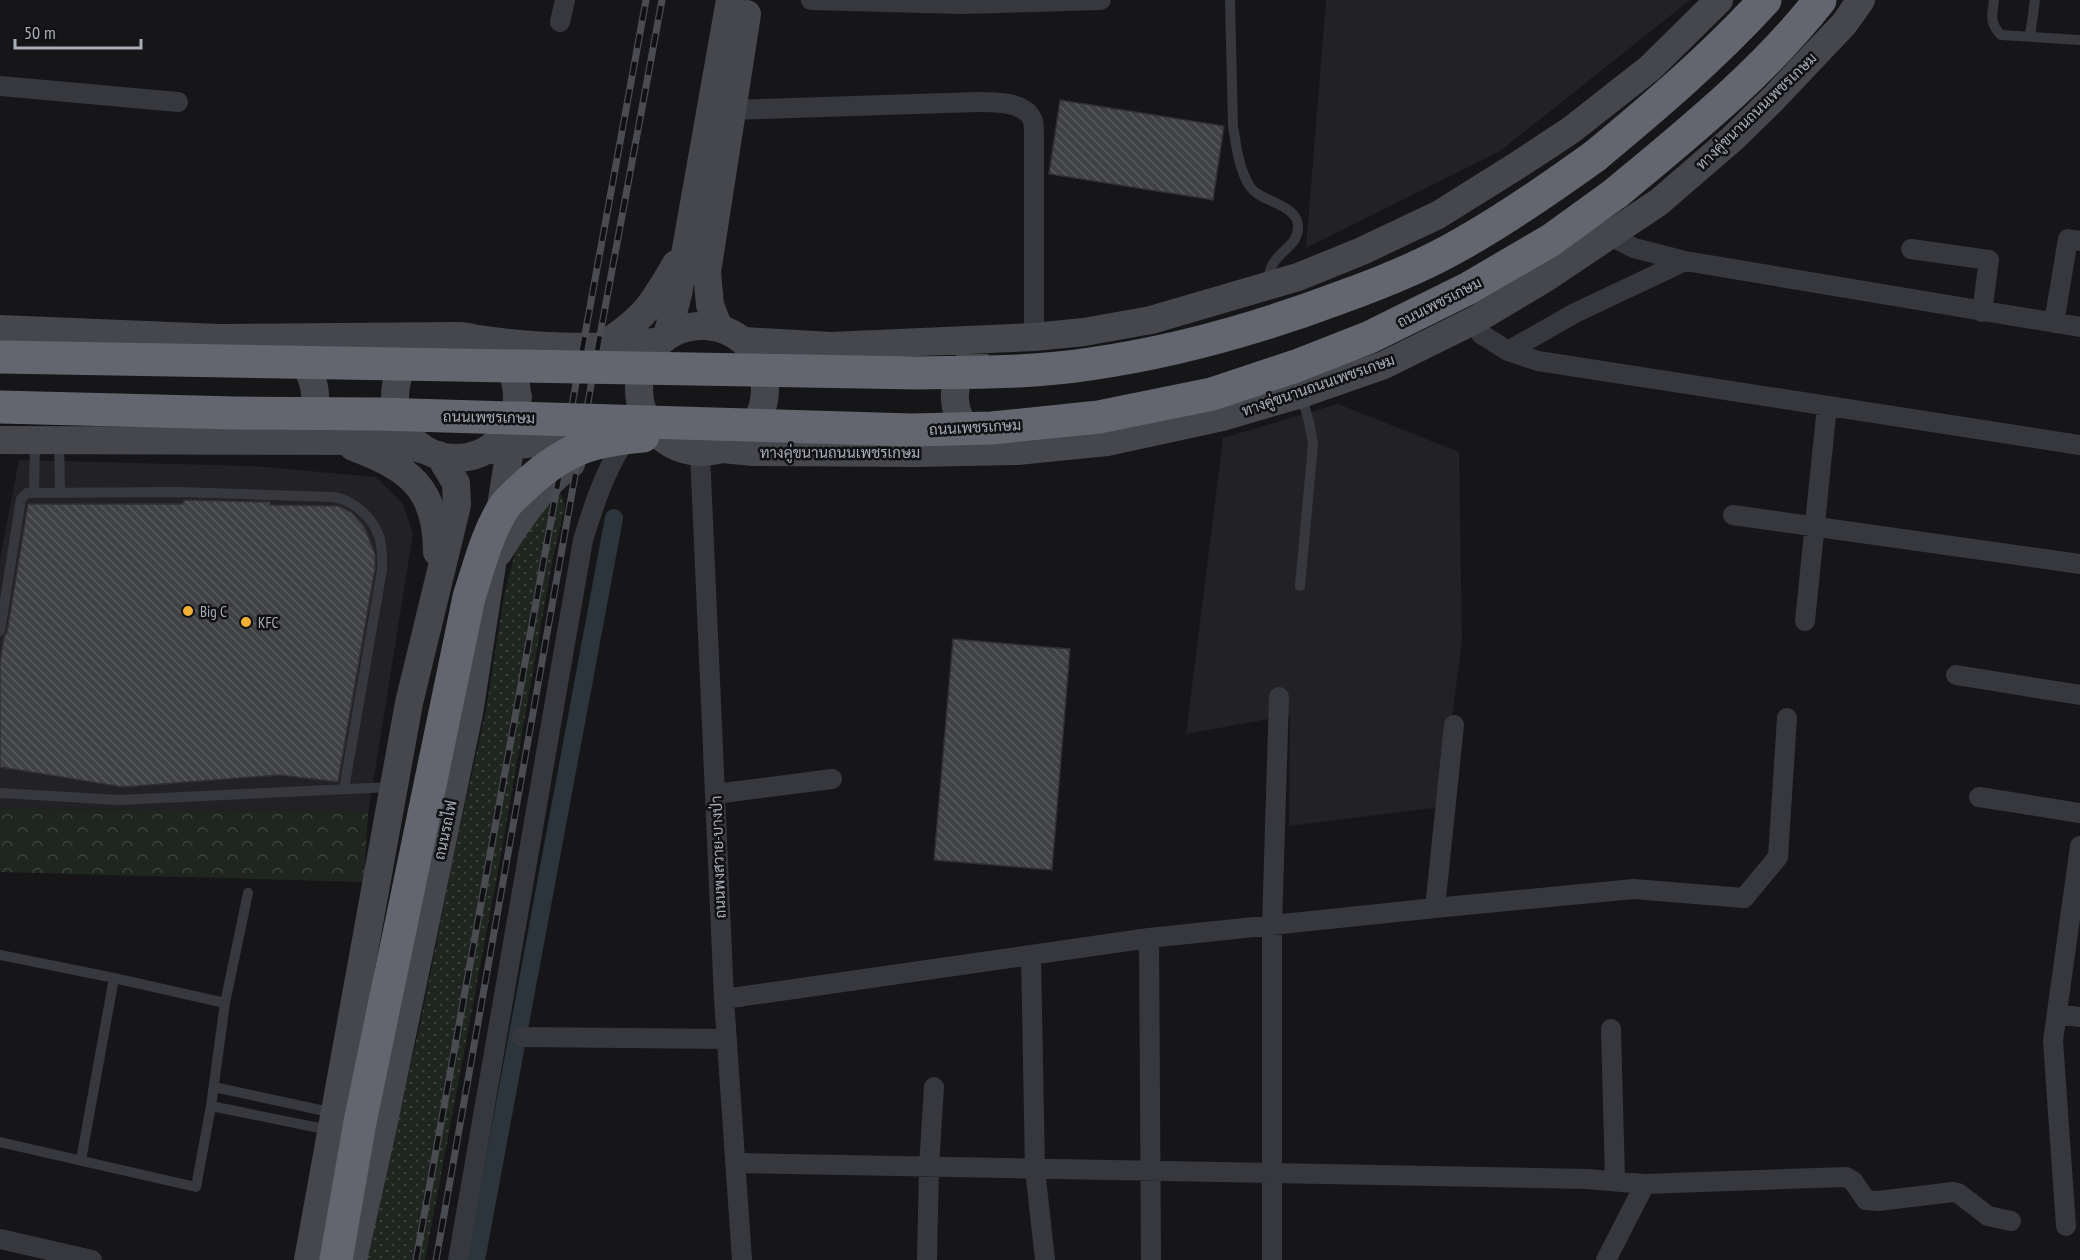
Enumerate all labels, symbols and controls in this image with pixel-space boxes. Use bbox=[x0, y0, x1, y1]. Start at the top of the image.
scale bar bbox=[15, 12, 141, 50]
text: 50 m bbox=[24, 21, 56, 44]
street label: ทางคู่ขนานถนนเพชรเกษม bbox=[1692, 48, 1821, 174]
street label: ถนนเพชรเกษม bbox=[1394, 273, 1484, 331]
street label: ทางคู่ขนานถนนเพชรเกษม bbox=[1239, 350, 1397, 421]
street label: ถนนเพชรเกษม bbox=[443, 407, 535, 427]
street label: ถนนเพชรเกษม bbox=[928, 415, 1022, 439]
street label: ทางคู่ขนานถนนเพชรเกษม bbox=[760, 443, 920, 463]
place label: Big C bbox=[200, 602, 227, 621]
marker: Big C bbox=[181, 604, 195, 618]
place label: KFC bbox=[258, 613, 279, 632]
marker: KFC bbox=[239, 615, 253, 629]
street label: ถนนพงสวาย-บางป่า bbox=[706, 795, 730, 919]
street label: ถนนรถไฟ bbox=[429, 798, 461, 862]

